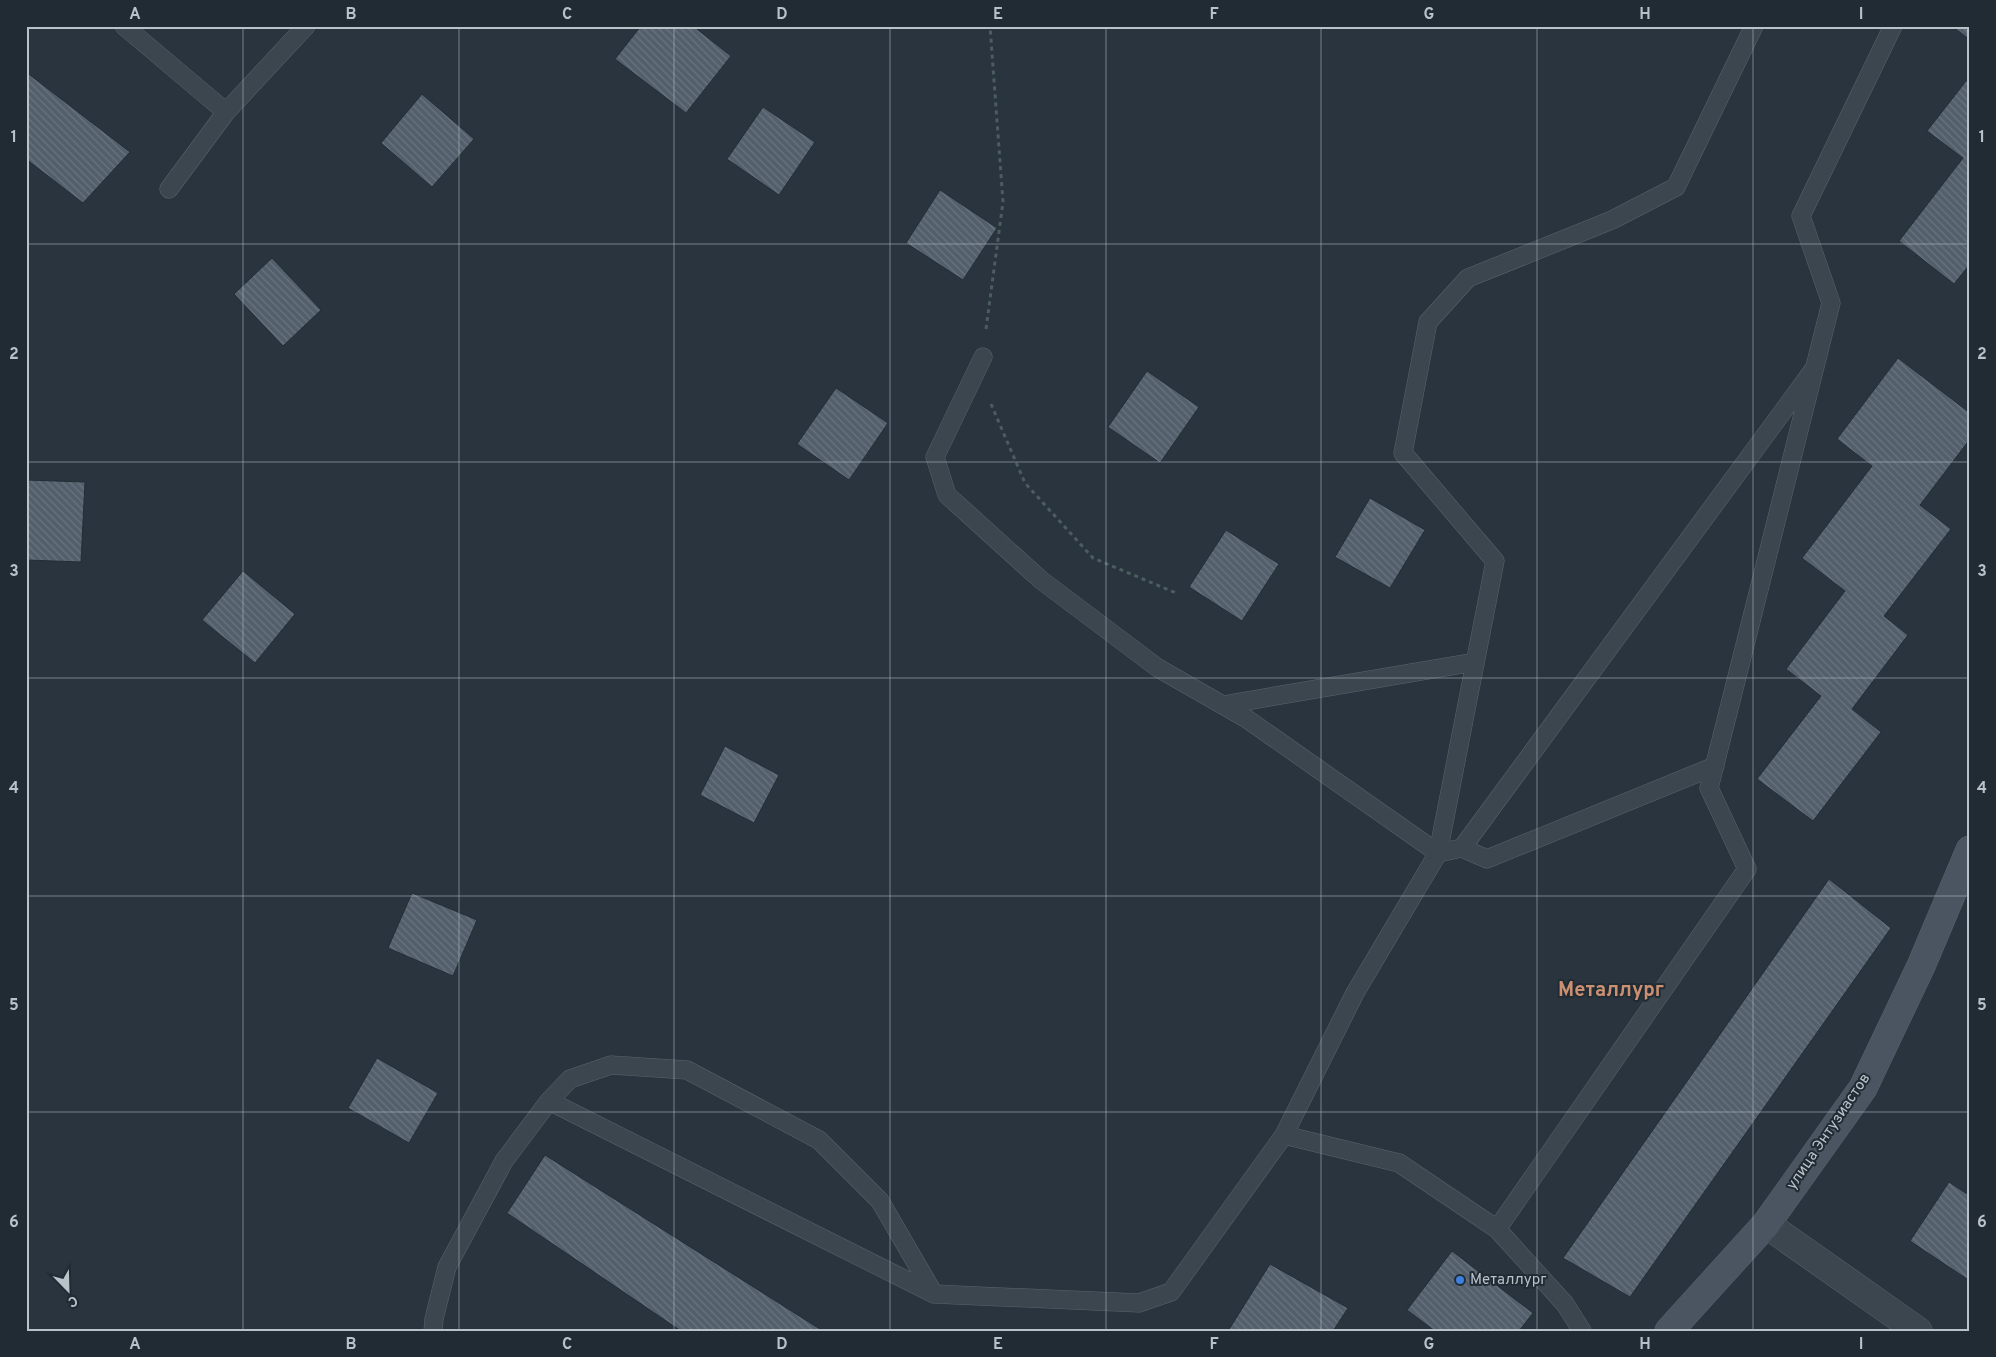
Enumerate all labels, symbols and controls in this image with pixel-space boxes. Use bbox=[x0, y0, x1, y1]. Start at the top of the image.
text: A bbox=[129, 5, 141, 25]
text: B bbox=[345, 5, 357, 25]
text: C bbox=[562, 5, 572, 25]
text: D bbox=[776, 5, 788, 25]
text: E bbox=[993, 5, 1003, 25]
text: F bbox=[1209, 5, 1219, 25]
text: G bbox=[1424, 5, 1434, 25]
text: H bbox=[1639, 5, 1651, 25]
text: I bbox=[1859, 5, 1863, 25]
text: 1 bbox=[11, 128, 17, 148]
text: 1 bbox=[1979, 128, 1985, 148]
text: 2 bbox=[9, 345, 19, 365]
text: 2 bbox=[1977, 345, 1987, 365]
text: 3 bbox=[9, 562, 19, 582]
text: 3 bbox=[1977, 562, 1987, 582]
text: 4 bbox=[9, 779, 19, 799]
text: 4 bbox=[1977, 779, 1987, 799]
district label: Металлург bbox=[1558, 978, 1664, 1004]
text: 5 bbox=[9, 996, 19, 1016]
text: 5 bbox=[1977, 996, 1987, 1016]
street label: улица Энтузиастов bbox=[1783, 1070, 1875, 1194]
text: 6 bbox=[9, 1213, 19, 1233]
text: 6 bbox=[1977, 1213, 1987, 1233]
north arrow bbox=[42, 1264, 92, 1314]
place label: Металлург bbox=[1470, 1271, 1547, 1290]
marker: Металлург bbox=[1454, 1274, 1466, 1286]
text: С bbox=[65, 1291, 80, 1310]
text: A bbox=[129, 1335, 141, 1355]
text: B bbox=[345, 1335, 357, 1355]
text: C bbox=[562, 1335, 572, 1355]
text: D bbox=[776, 1335, 788, 1355]
text: E bbox=[993, 1335, 1003, 1355]
text: F bbox=[1209, 1335, 1219, 1355]
text: G bbox=[1424, 1335, 1434, 1355]
text: H bbox=[1639, 1335, 1651, 1355]
text: I bbox=[1859, 1335, 1863, 1355]

